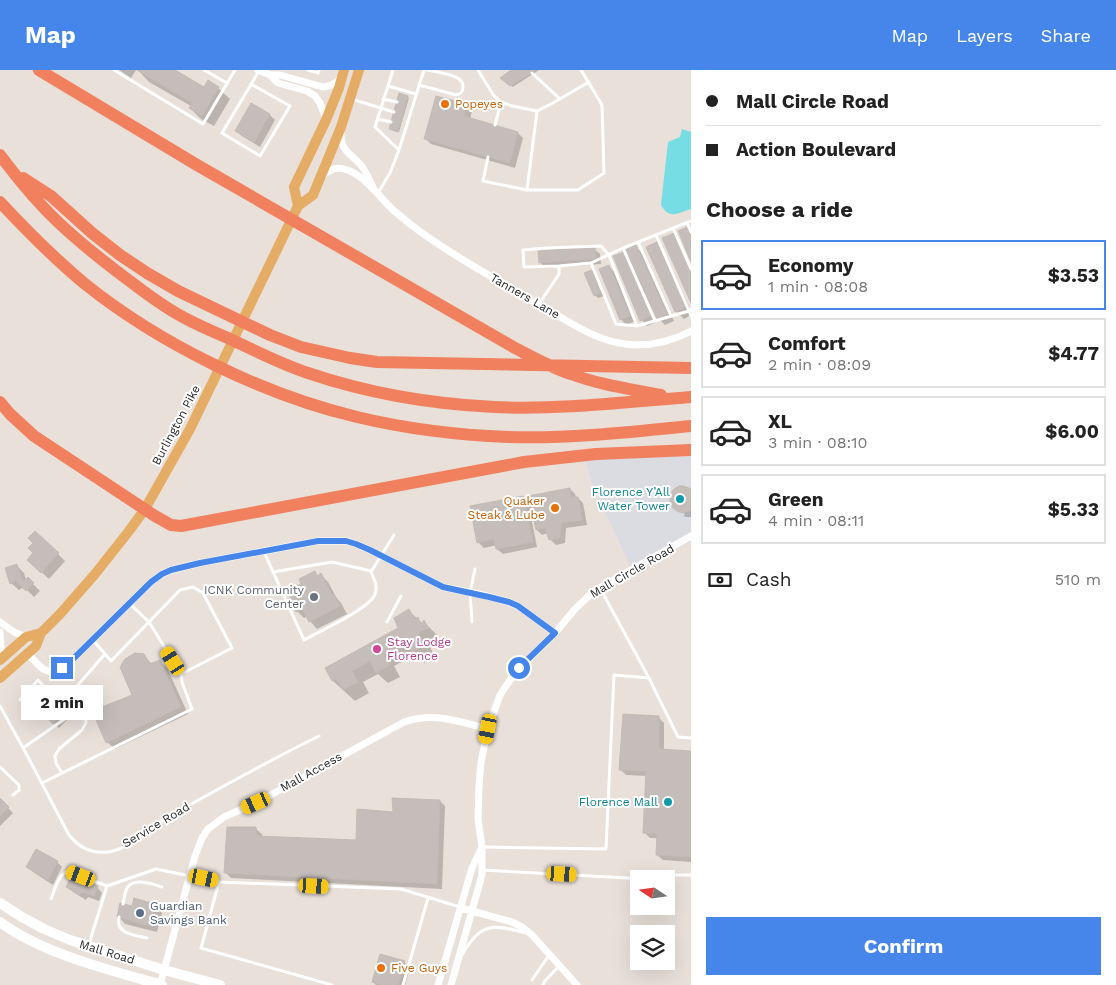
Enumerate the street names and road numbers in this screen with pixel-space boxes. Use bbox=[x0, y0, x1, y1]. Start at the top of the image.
street label: Tanners Lane bbox=[488, 270, 562, 322]
street label: Burlington Pike bbox=[149, 383, 203, 467]
street label: Mall Circle Road bbox=[587, 541, 677, 601]
street label: Mall Access bbox=[278, 749, 344, 795]
street label: Service Road bbox=[120, 799, 192, 851]
street label: Mall Road bbox=[78, 937, 136, 967]

